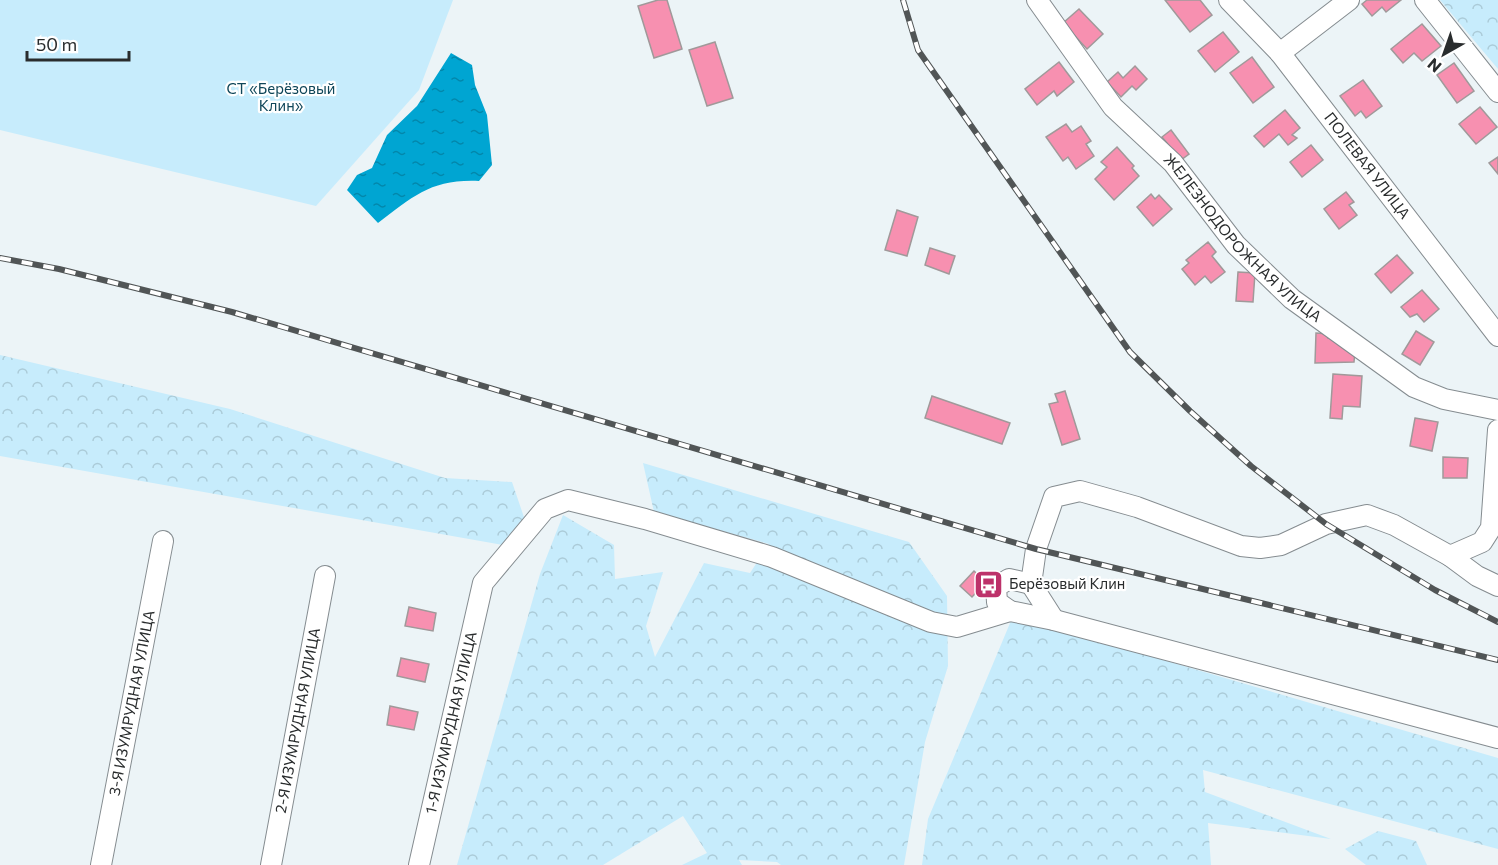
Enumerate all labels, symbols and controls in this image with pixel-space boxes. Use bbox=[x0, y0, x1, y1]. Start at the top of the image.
scale bar bbox=[27, 24, 129, 62]
north arrow bbox=[1414, 24, 1474, 84]
text: 50 m bbox=[36, 33, 77, 55]
text: N bbox=[1423, 55, 1445, 77]
park label: СТ «Берёзовый Клин» bbox=[227, 79, 335, 114]
street label: ПОЛЕВАЯ УЛИЦА bbox=[1321, 108, 1414, 222]
street label: ЖЕЛЕЗНОДОРОЖНАЯ УЛИЦА bbox=[1160, 149, 1325, 325]
bus stop icon: Берёзовый Клин bbox=[972, 568, 1004, 600]
place label: Берёзовый Клин bbox=[1009, 574, 1125, 592]
street label: 3-Я ИЗУМРУДНАЯ УЛИЦА bbox=[104, 608, 158, 797]
street label: 2-Я ИЗУМРУДНАЯ УЛИЦА bbox=[271, 626, 323, 815]
street label: 1-Я ИЗУМРУДНАЯ УЛИЦА bbox=[421, 629, 480, 815]

